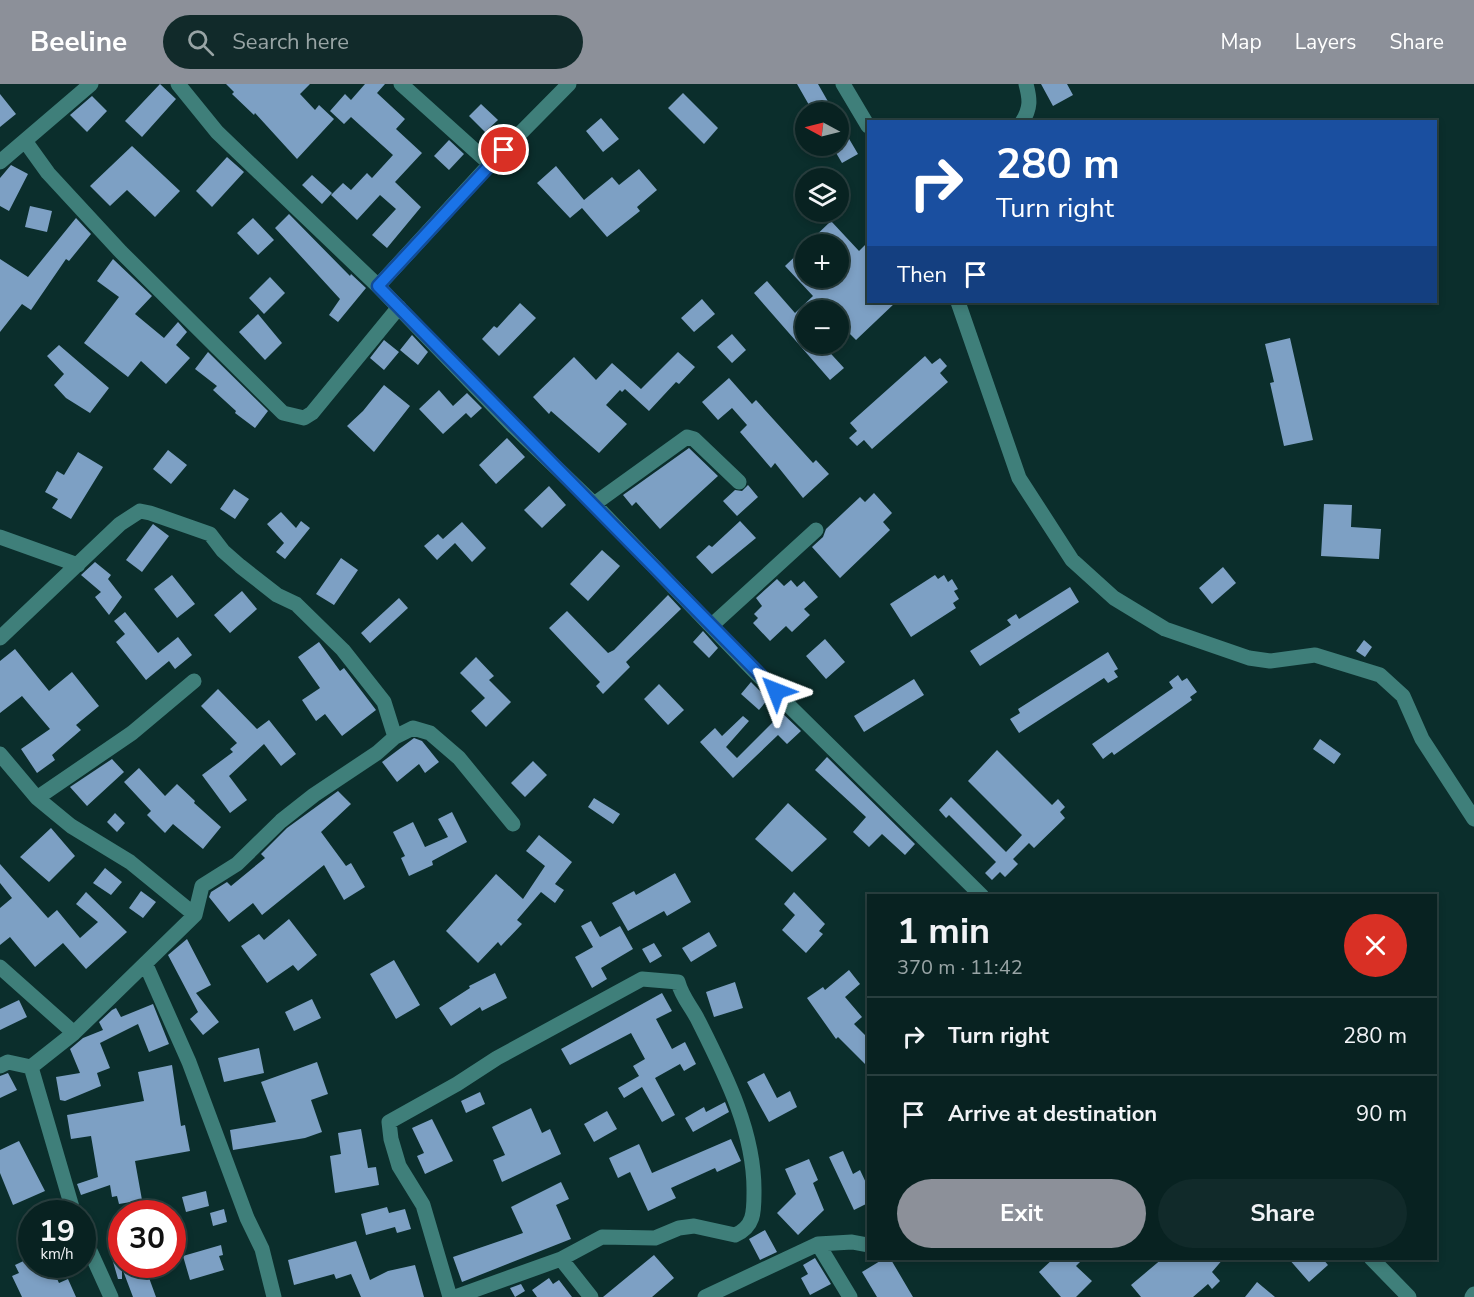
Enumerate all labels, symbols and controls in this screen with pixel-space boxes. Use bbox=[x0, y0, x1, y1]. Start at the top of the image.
search box bbox=[163, 15, 583, 69]
text: Beeline bbox=[30, 23, 127, 61]
icon: search bbox=[184, 26, 217, 59]
text: Search here bbox=[232, 27, 349, 57]
text: Map bbox=[1220, 28, 1262, 56]
text: Layers bbox=[1295, 28, 1356, 56]
text: Share bbox=[1389, 28, 1444, 56]
north arrow bbox=[795, 102, 849, 156]
map controls bbox=[795, 102, 849, 354]
pin bbox=[478, 124, 529, 175]
icon: arrive bbox=[487, 133, 520, 166]
text: 280 m bbox=[996, 136, 1120, 193]
icon: right bbox=[897, 144, 975, 222]
button: layers bbox=[795, 168, 849, 222]
text: Turn right bbox=[996, 190, 1114, 227]
button: + bbox=[795, 234, 849, 288]
icon: arrive bbox=[959, 258, 992, 291]
text: Then bbox=[897, 260, 947, 290]
button: − bbox=[795, 300, 849, 354]
position arrow bbox=[744, 659, 808, 723]
text: 1 min bbox=[897, 907, 990, 956]
button: close bbox=[1344, 914, 1407, 977]
text: 370 m · 11:42 bbox=[897, 954, 1023, 981]
icon: right bbox=[897, 1020, 930, 1053]
text: Turn right bbox=[948, 1021, 1049, 1051]
text: 280 m bbox=[1343, 1021, 1407, 1051]
icon: arrive bbox=[897, 1098, 930, 1131]
text: Arrive at destination bbox=[948, 1099, 1157, 1129]
text: 90 m bbox=[1356, 1099, 1407, 1129]
button: Exit bbox=[897, 1179, 1146, 1248]
button: Share bbox=[1158, 1179, 1407, 1248]
speed limit sign: 30 bbox=[108, 1200, 186, 1278]
text: 19 bbox=[39, 1211, 75, 1252]
text: km/h bbox=[40, 1244, 74, 1264]

